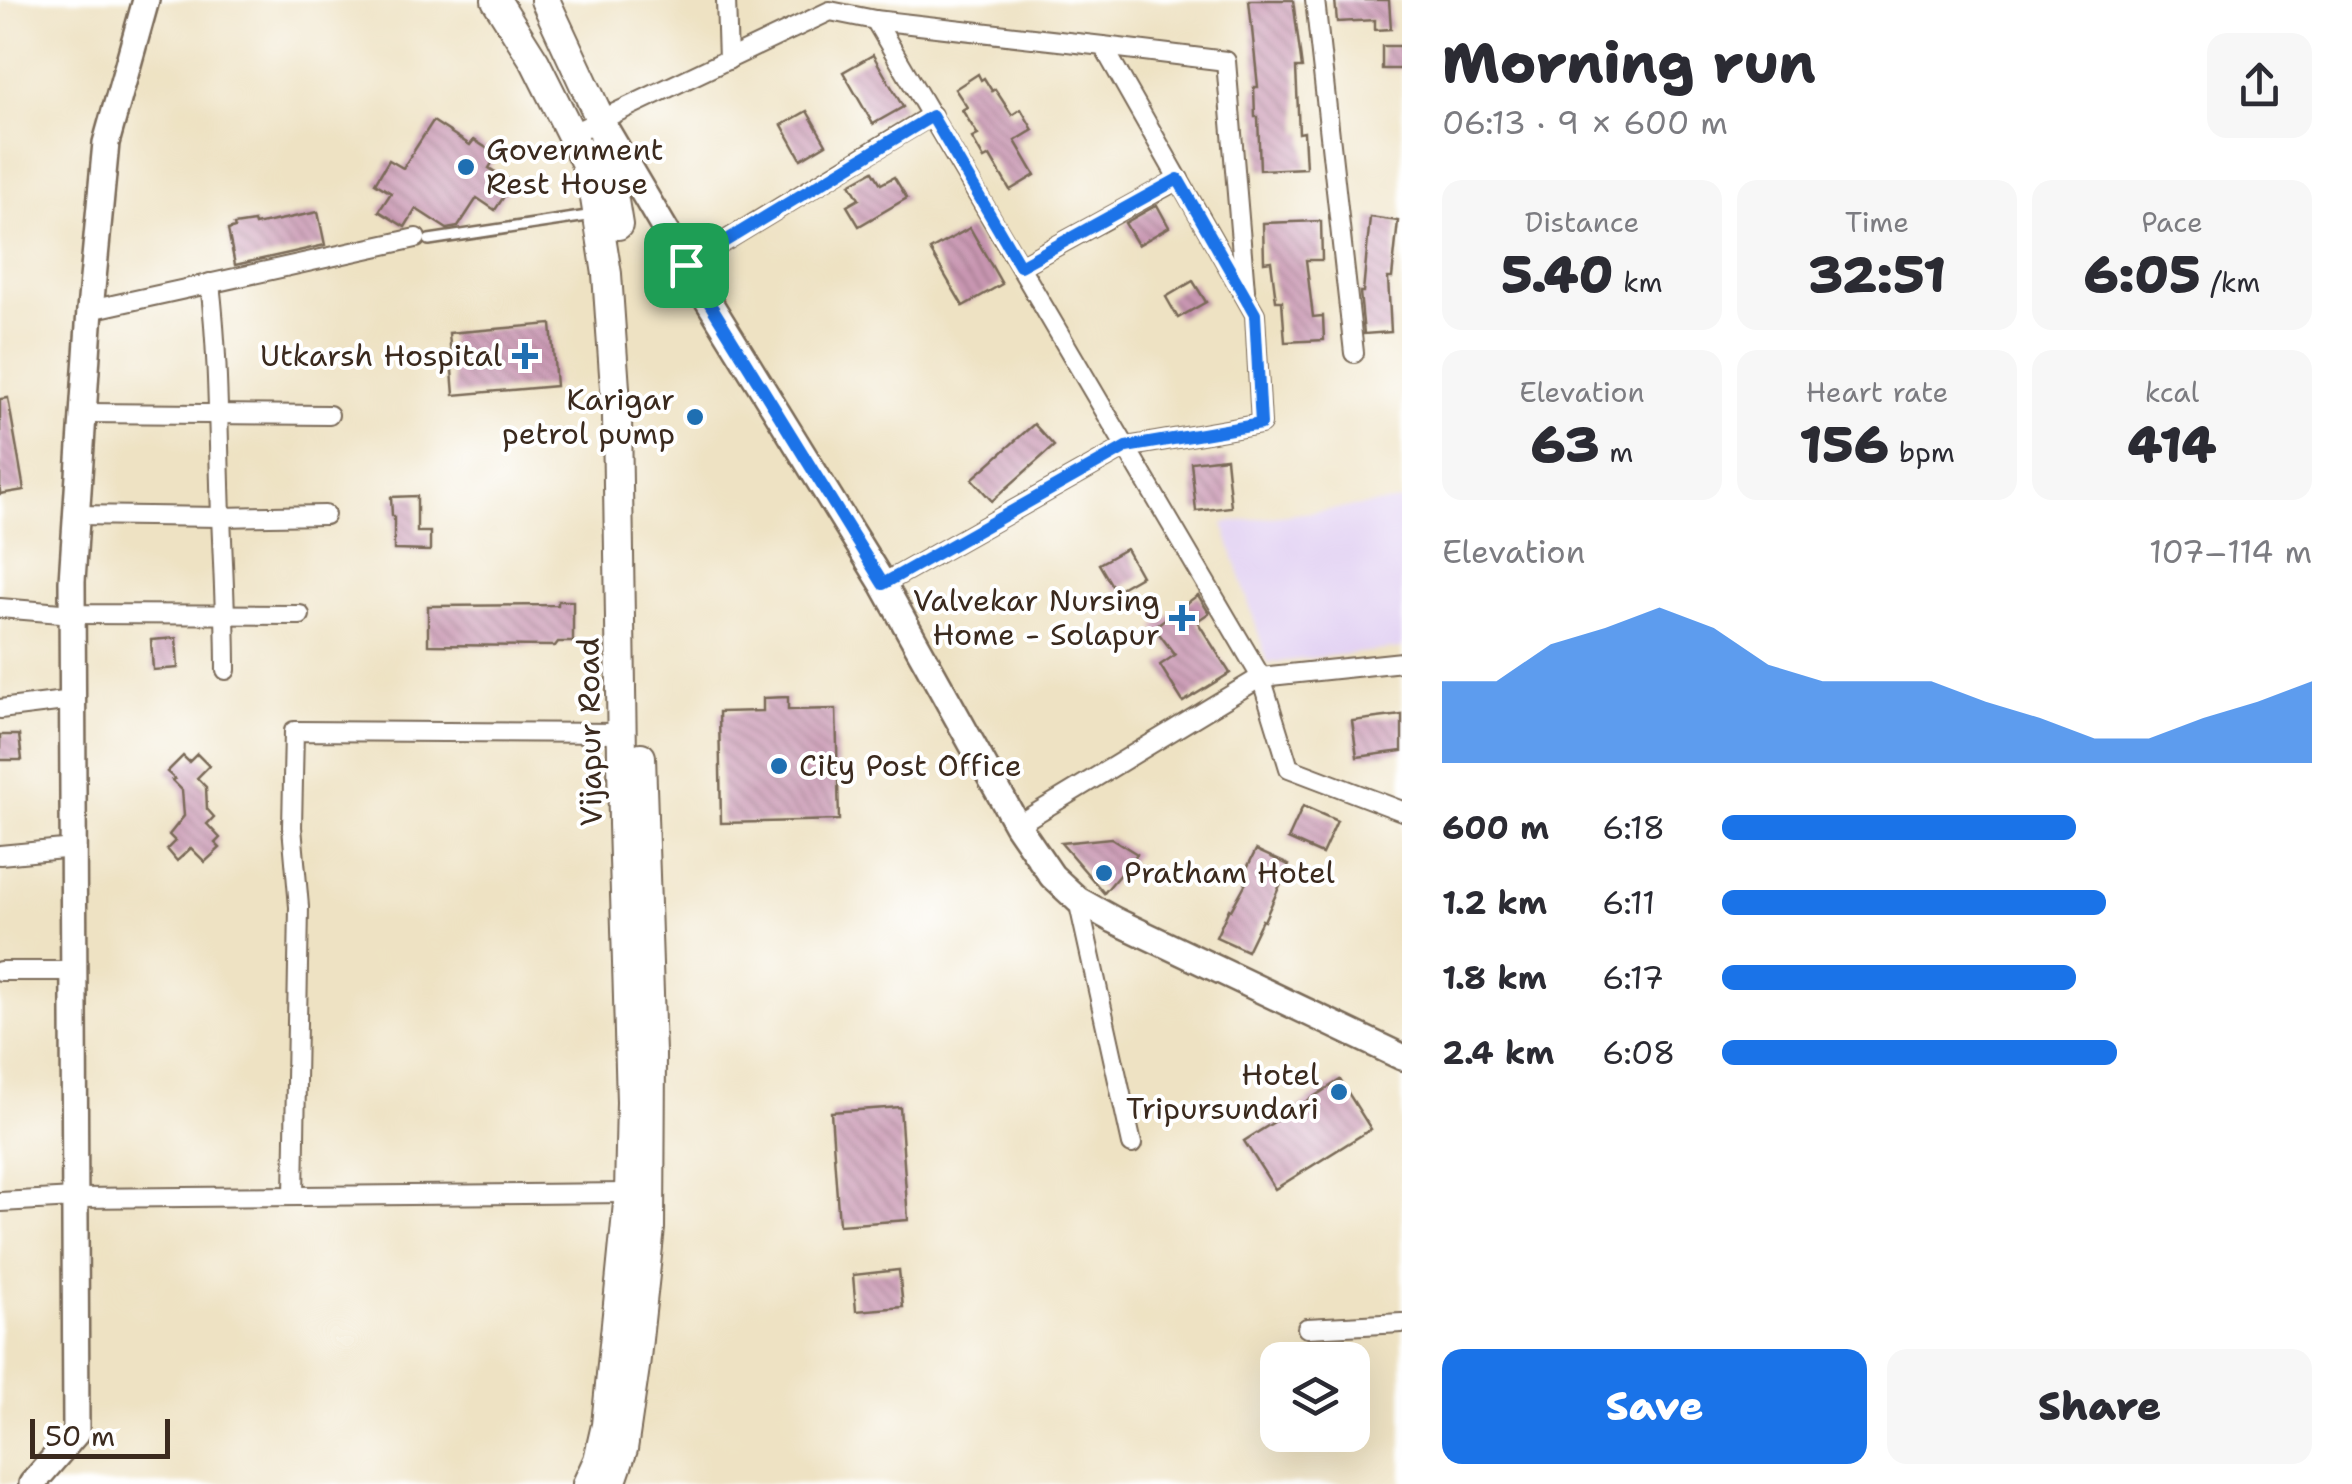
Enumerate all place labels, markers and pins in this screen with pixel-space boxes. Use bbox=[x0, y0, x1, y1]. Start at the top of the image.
place label: Government Rest House bbox=[486, 129, 664, 204]
marker: Government Rest House bbox=[455, 156, 477, 178]
pin bbox=[644, 223, 729, 308]
place label: Utkarsh Hospital bbox=[260, 335, 502, 376]
marker: Utkarsh Hospital bbox=[512, 343, 538, 369]
place label: Karigar petrol pump bbox=[502, 379, 675, 454]
marker: Karigar petrol pump bbox=[684, 406, 706, 428]
place label: Valvekar Nursing Home - Solapur bbox=[913, 580, 1160, 655]
marker: Valvekar Nursing Home - Solapur bbox=[1169, 605, 1195, 631]
place label: City Post Office bbox=[799, 745, 1022, 786]
marker: City Post Office bbox=[768, 755, 790, 777]
place label: Pratham Hotel bbox=[1124, 852, 1335, 893]
marker: Pratham Hotel bbox=[1093, 862, 1115, 884]
place label: Hotel Tripursundari bbox=[1126, 1054, 1319, 1129]
marker: Hotel Tripursundari bbox=[1328, 1081, 1350, 1103]

